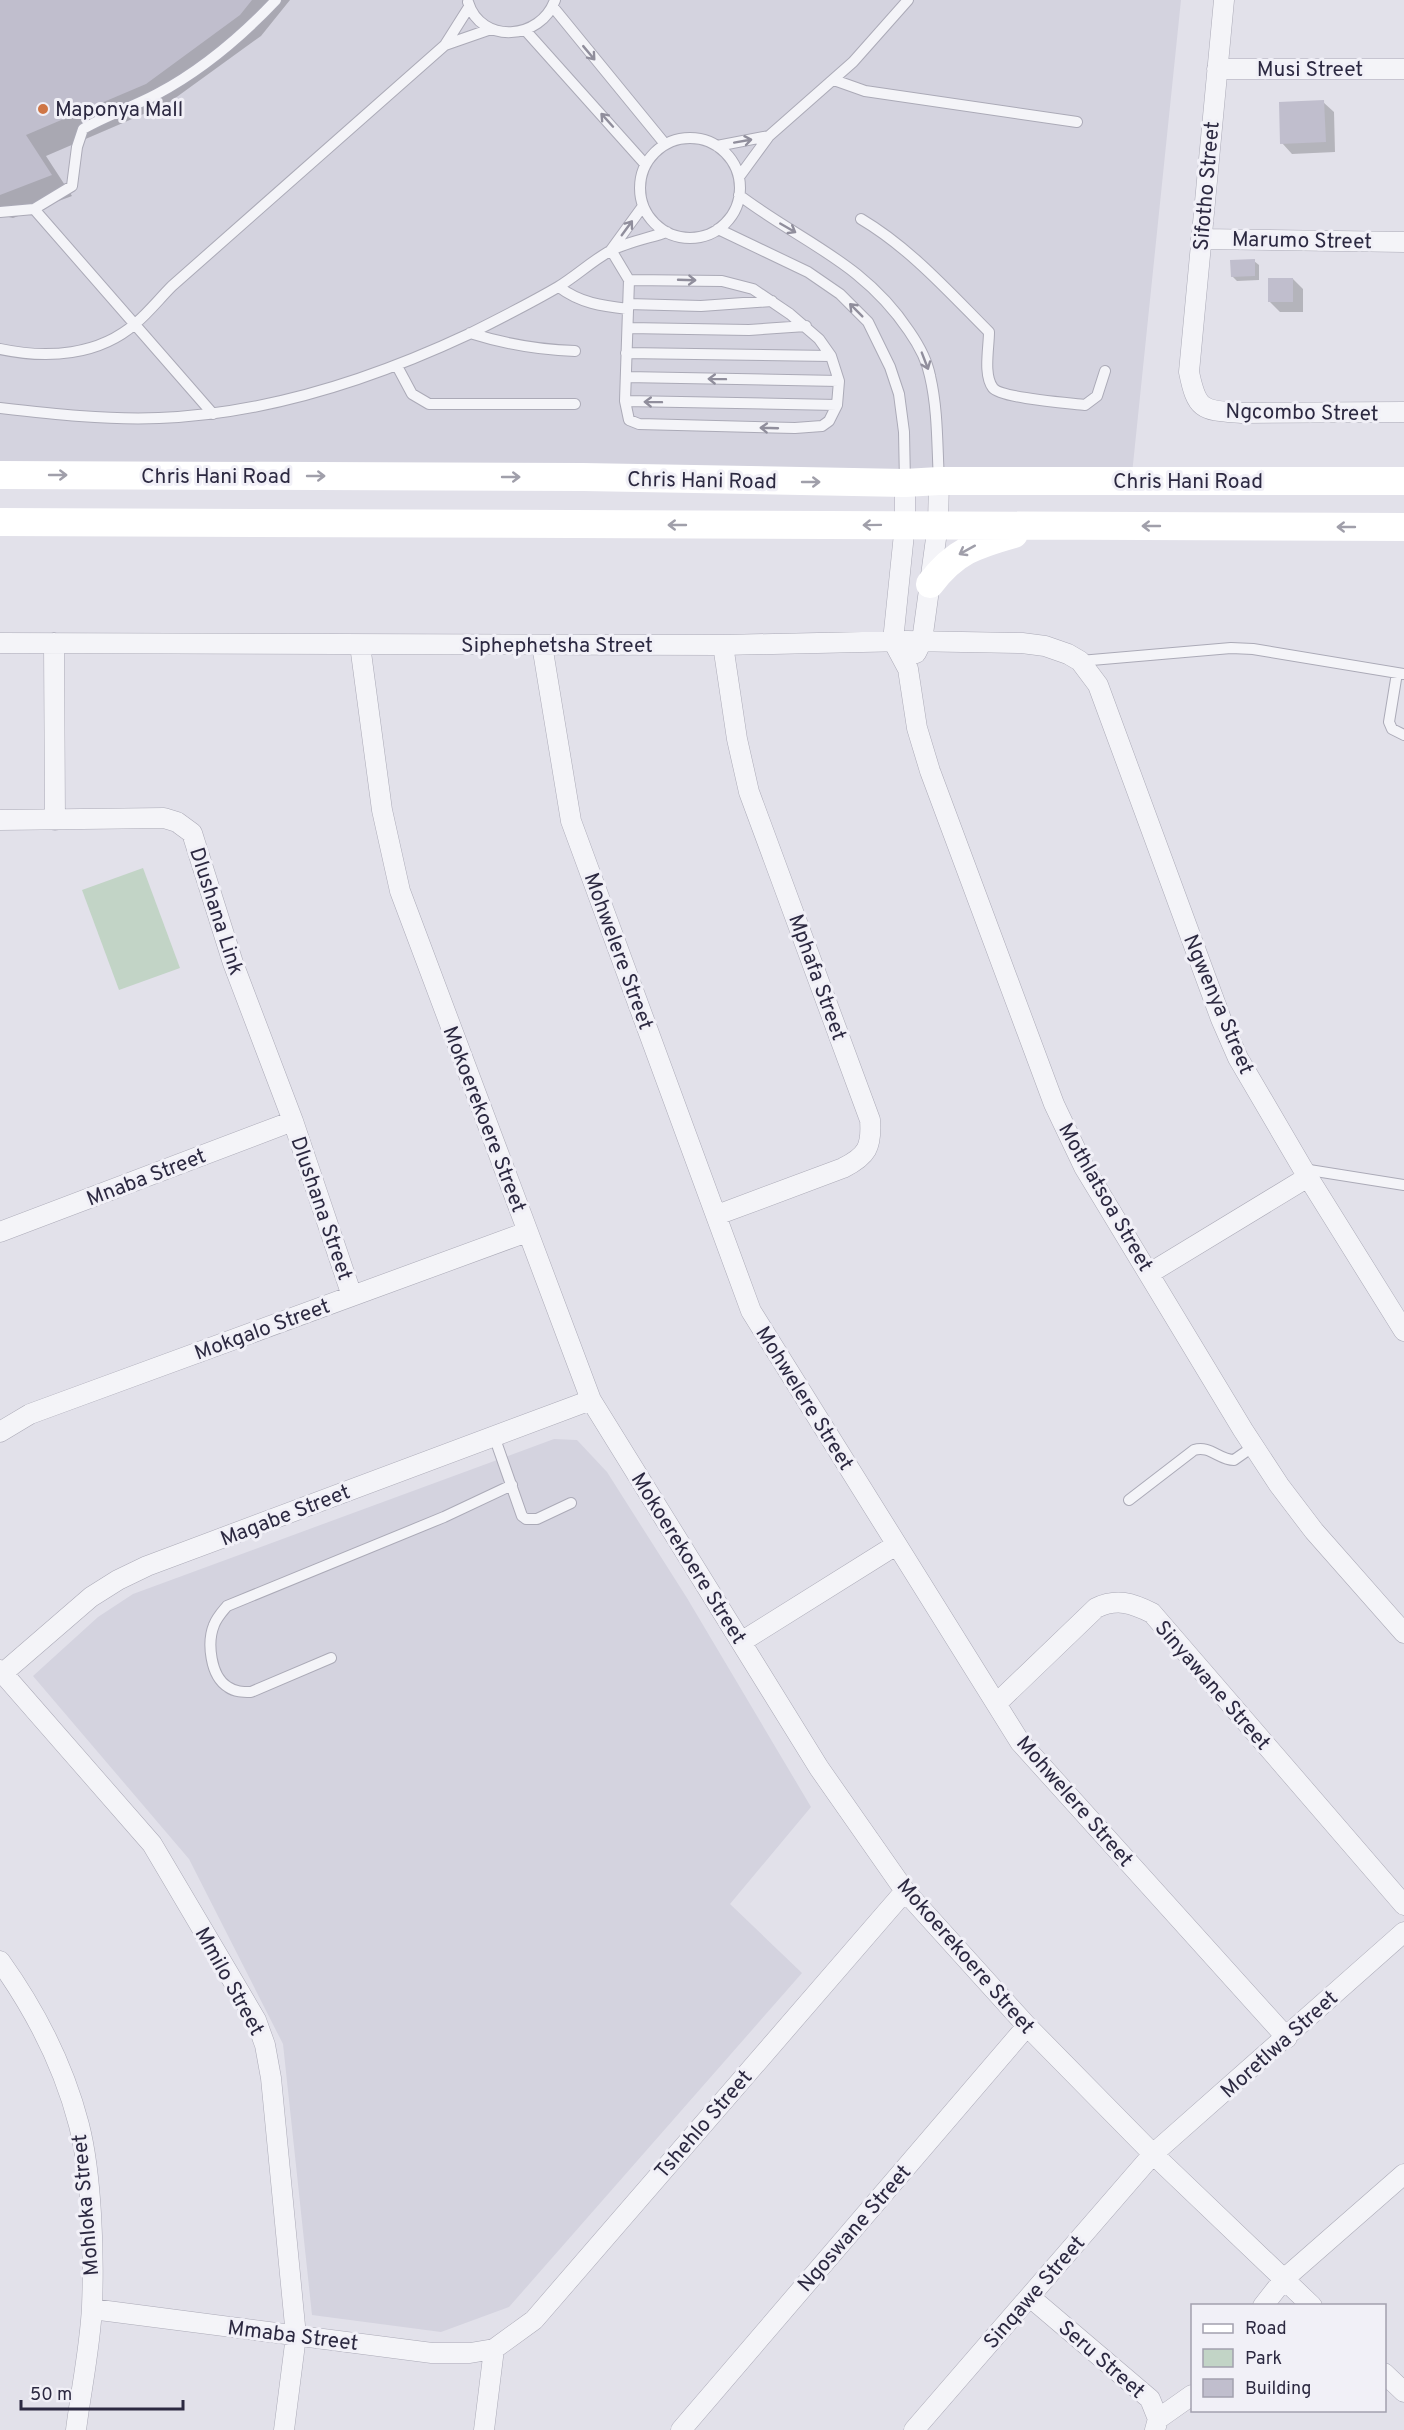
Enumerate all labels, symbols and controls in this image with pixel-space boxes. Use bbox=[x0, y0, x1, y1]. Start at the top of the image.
one-way arrow bbox=[582, 45, 596, 60]
street label: Musi Street bbox=[1257, 57, 1363, 84]
place label: Maponya Mall bbox=[55, 97, 183, 124]
marker: Maponya Mall bbox=[36, 102, 50, 116]
one-way arrow bbox=[600, 113, 614, 128]
street label: Sifotho Street bbox=[1188, 120, 1227, 252]
one-way arrow bbox=[733, 135, 753, 146]
one-way arrow bbox=[621, 221, 633, 237]
one-way arrow bbox=[779, 222, 796, 234]
street label: Marumo Street bbox=[1232, 227, 1372, 256]
one-way arrow bbox=[677, 274, 697, 285]
one-way arrow bbox=[849, 303, 864, 318]
one-way arrow bbox=[920, 351, 931, 370]
one-way arrow bbox=[708, 373, 728, 384]
one-way arrow bbox=[644, 396, 664, 408]
street label: Ngcombo Street bbox=[1225, 399, 1379, 428]
one-way arrow bbox=[760, 422, 780, 433]
street label: Chris Hani Road bbox=[141, 464, 291, 491]
street label: Chris Hani Road bbox=[627, 467, 777, 496]
one-way arrow bbox=[48, 469, 68, 481]
street label: Chris Hani Road bbox=[1113, 469, 1263, 496]
one-way arrow bbox=[306, 470, 326, 482]
one-way arrow bbox=[501, 471, 521, 483]
one-way arrow bbox=[801, 477, 821, 488]
one-way arrow bbox=[667, 519, 687, 531]
one-way arrow bbox=[862, 519, 882, 531]
one-way arrow bbox=[1141, 520, 1161, 532]
one-way arrow bbox=[1336, 521, 1356, 533]
one-way arrow bbox=[958, 545, 976, 556]
street label: Siphephetsha Street bbox=[461, 633, 653, 660]
street label: Dlushana Link bbox=[182, 844, 249, 979]
street label: Mohwelere Street bbox=[577, 869, 659, 1034]
street label: Mphafa Street bbox=[781, 911, 852, 1044]
street label: Ngwenya Street bbox=[1176, 931, 1259, 1079]
street label: Mokoerekoere Street bbox=[436, 1023, 532, 1217]
street label: Mothlatsoa Street bbox=[1051, 1119, 1158, 1277]
street label: Dlushana Street bbox=[283, 1133, 358, 1284]
street label: Mnaba Street bbox=[83, 1143, 210, 1214]
street label: Mokgalo Street bbox=[191, 1293, 334, 1367]
street label: Mohwelere Street bbox=[749, 1322, 859, 1476]
street label: Mokoerekoere Street bbox=[624, 1468, 751, 1650]
street label: Magabe Street bbox=[217, 1479, 354, 1554]
street label: Sinyawane Street bbox=[1148, 1615, 1276, 1757]
street label: Mohwelere Street bbox=[1010, 1731, 1138, 1873]
street label: Mokoerekoere Street bbox=[890, 1874, 1040, 2040]
street label: Mmilo Street bbox=[188, 1923, 270, 2041]
street label: Moretlwa Street bbox=[1216, 1985, 1344, 2105]
street label: Tshehlo Street bbox=[649, 2065, 759, 2185]
street label: Mohloka Street bbox=[67, 2133, 106, 2277]
street label: Ngoswane Street bbox=[792, 2160, 918, 2298]
street label: Sinqawe Street bbox=[978, 2231, 1092, 2355]
legend bbox=[1191, 2304, 1386, 2412]
street label: Mmaba Street bbox=[226, 2315, 360, 2358]
street label: Seru Street bbox=[1052, 2315, 1150, 2405]
text: Road bbox=[1245, 2318, 1287, 2341]
text: Park bbox=[1245, 2348, 1282, 2371]
scale bar bbox=[21, 2373, 183, 2411]
text: Building bbox=[1245, 2378, 1311, 2401]
text: 50 m bbox=[30, 2384, 72, 2407]

